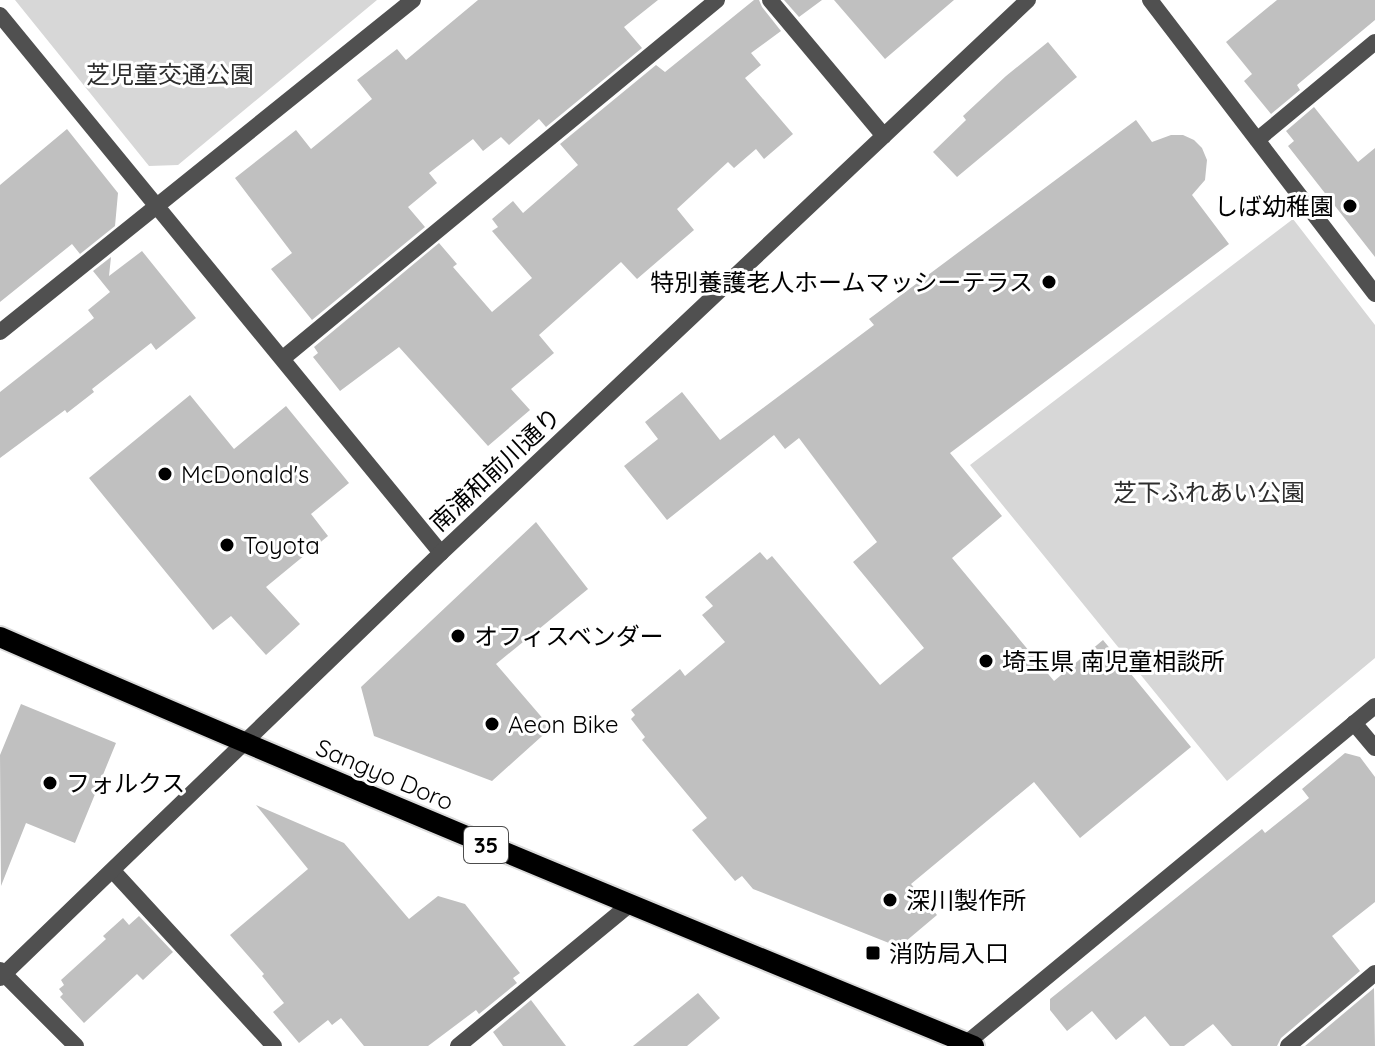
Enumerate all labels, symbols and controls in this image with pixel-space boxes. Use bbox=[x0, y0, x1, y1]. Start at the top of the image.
park label: 芝児童交通公園 bbox=[86, 59, 254, 89]
place label: しば幼稚園 bbox=[1214, 191, 1334, 221]
marker: しば幼稚園 bbox=[1341, 197, 1359, 215]
place label: 特別養護老人ホームマッシーテラス bbox=[650, 267, 1033, 297]
marker: 特別養護老人ホームマッシーテラス bbox=[1040, 273, 1058, 291]
street label: 南浦和前川通り bbox=[423, 401, 567, 537]
place label: McDonald's bbox=[181, 459, 309, 489]
marker: McDonald's bbox=[156, 465, 174, 483]
park label: 芝下ふれあい公園 bbox=[1113, 477, 1305, 507]
place label: Toyota bbox=[243, 530, 320, 560]
marker: Toyota bbox=[218, 536, 236, 554]
place label: オフィスベンダー bbox=[474, 621, 664, 651]
marker: オフィスベンダー bbox=[449, 627, 467, 645]
place label: 埼玉県 南児童相談所 bbox=[1002, 646, 1225, 676]
marker: 埼玉県 南児童相談所 bbox=[977, 652, 995, 670]
place label: Aeon Bike bbox=[508, 709, 619, 739]
marker: Aeon Bike bbox=[483, 715, 501, 733]
street label: Sangyo Doro bbox=[312, 732, 458, 816]
place label: フォルクス bbox=[66, 768, 185, 798]
marker: フォルクス bbox=[41, 774, 59, 792]
road number: 35 bbox=[464, 827, 508, 863]
place label: 深川製作所 bbox=[906, 885, 1026, 915]
marker: 深川製作所 bbox=[881, 891, 899, 909]
place label: 消防局入口 bbox=[889, 938, 1009, 968]
marker: 消防局入口 bbox=[864, 944, 882, 962]

